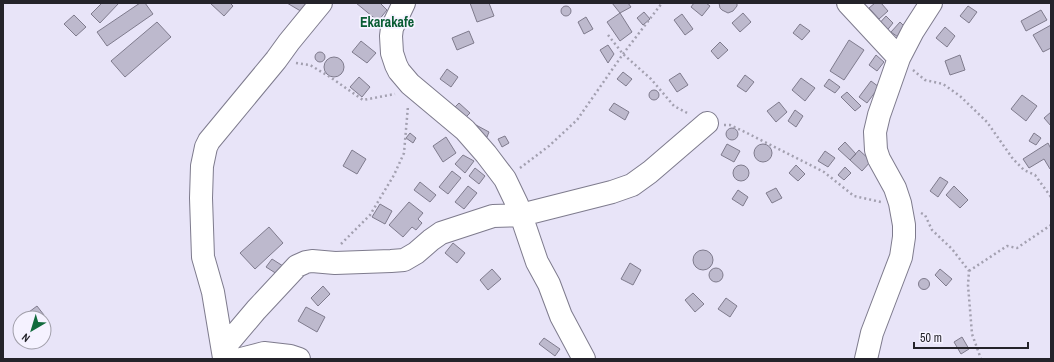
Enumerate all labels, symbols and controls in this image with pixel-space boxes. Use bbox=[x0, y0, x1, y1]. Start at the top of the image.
district label: Ekarakafe bbox=[360, 13, 414, 31]
north arrow bbox=[12, 310, 52, 350]
scale bar bbox=[914, 324, 1028, 350]
text: N bbox=[19, 330, 33, 345]
text: 50 m bbox=[920, 330, 942, 346]

